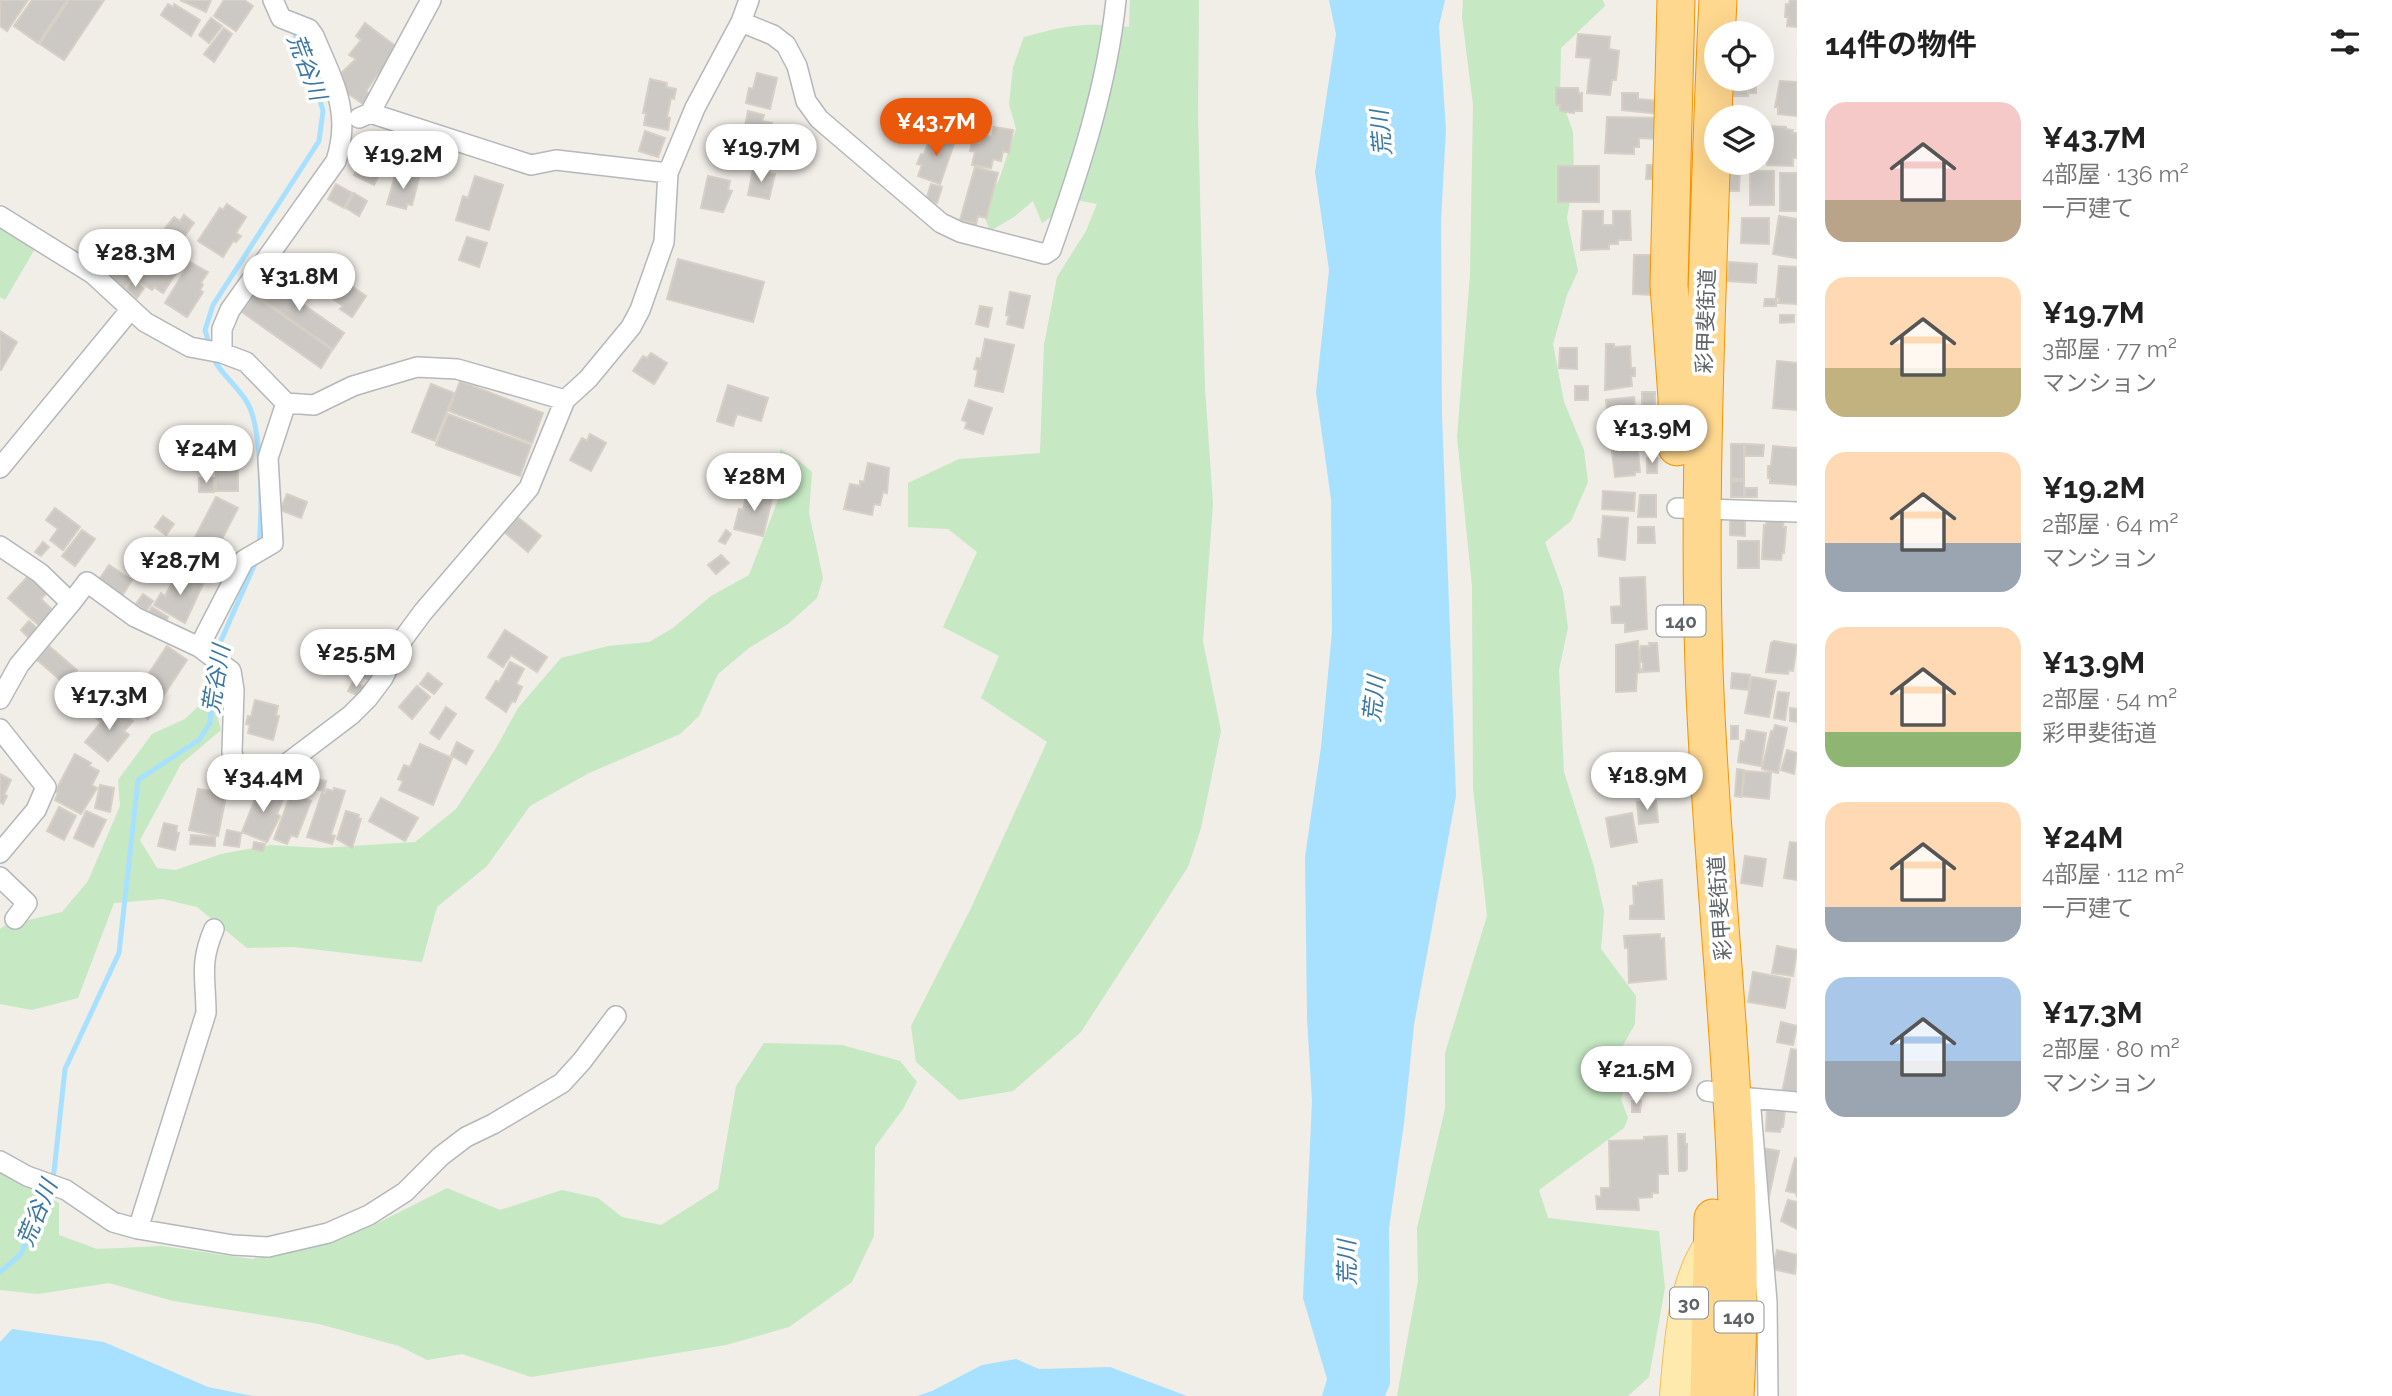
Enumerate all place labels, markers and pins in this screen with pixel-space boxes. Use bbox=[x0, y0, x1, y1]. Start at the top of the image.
pin: ¥43.7M bbox=[879, 99, 993, 158]
pin: ¥19.7M bbox=[704, 124, 818, 184]
pin: ¥19.2M bbox=[346, 132, 460, 191]
pin: ¥28.3M bbox=[78, 230, 192, 289]
pin: ¥31.8M bbox=[242, 254, 356, 313]
pin: ¥13.9M bbox=[1595, 406, 1709, 465]
pin: ¥24M bbox=[165, 426, 247, 485]
pin: ¥28M bbox=[713, 454, 795, 513]
pin: ¥28.7M bbox=[123, 538, 237, 597]
pin: ¥25.5M bbox=[299, 630, 413, 689]
pin: ¥17.3M bbox=[52, 672, 166, 732]
pin: ¥18.9M bbox=[1590, 752, 1704, 812]
pin: ¥34.4M bbox=[206, 754, 320, 814]
pin: ¥21.5M bbox=[1579, 1046, 1693, 1106]

